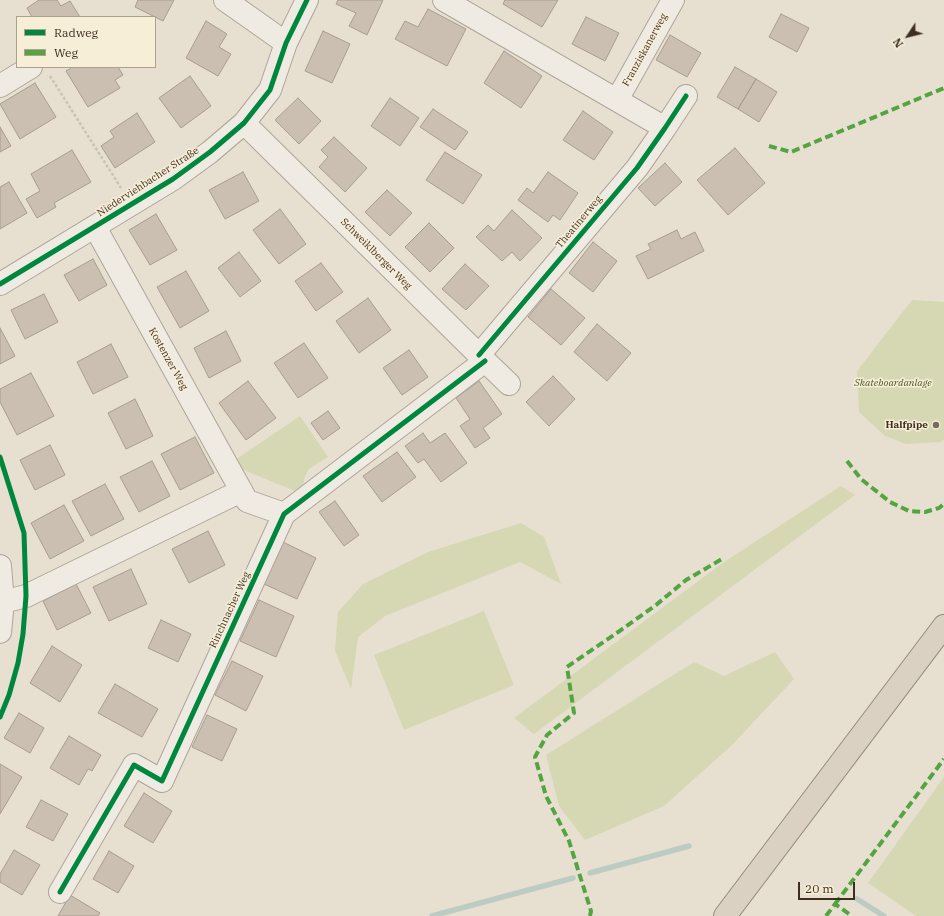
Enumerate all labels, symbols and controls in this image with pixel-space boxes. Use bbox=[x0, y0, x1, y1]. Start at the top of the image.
street label: Franziskanerweg bbox=[620, 11, 670, 89]
legend bbox=[16, 16, 156, 68]
north arrow bbox=[888, 16, 928, 56]
text: Radweg bbox=[54, 25, 98, 40]
text: N bbox=[890, 35, 906, 50]
text: Weg bbox=[54, 45, 78, 60]
street label: Niederviehbacher Straße bbox=[95, 145, 201, 219]
street label: Theatinerweg bbox=[553, 193, 605, 251]
street label: Schweiklberger Weg bbox=[338, 216, 414, 292]
street label: Kostenzer Weg bbox=[146, 326, 190, 392]
park label: Skateboardanlage bbox=[854, 377, 932, 389]
place label: Halfpipe bbox=[885, 419, 928, 431]
marker: Halfpipe bbox=[931, 420, 941, 430]
street label: Rinchnacher Weg bbox=[207, 570, 253, 650]
scale bar bbox=[800, 874, 857, 900]
text: 20 m bbox=[805, 881, 834, 896]

